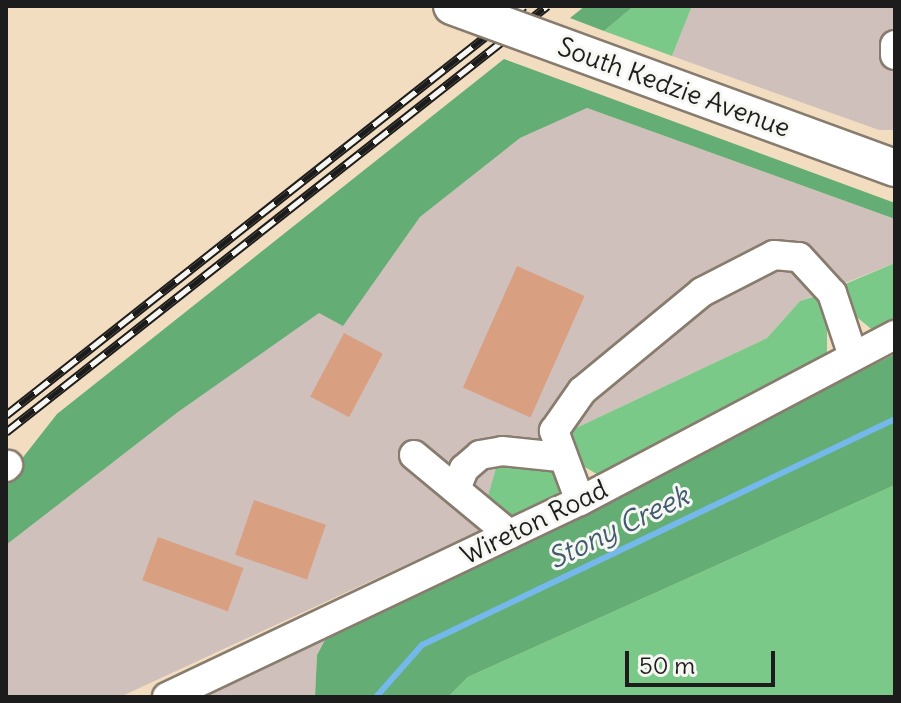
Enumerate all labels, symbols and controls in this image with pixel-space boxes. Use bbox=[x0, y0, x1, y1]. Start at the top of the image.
street label: South Kedzie Avenue bbox=[554, 31, 794, 143]
street label: Wireton Road bbox=[456, 473, 612, 571]
water label: Stony Creek bbox=[542, 479, 694, 575]
scale bar bbox=[629, 635, 779, 685]
text: 50 m bbox=[639, 650, 695, 680]

